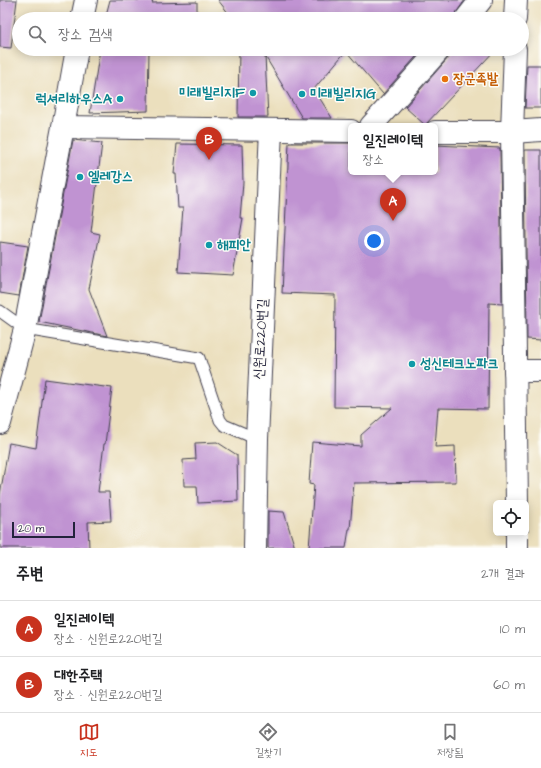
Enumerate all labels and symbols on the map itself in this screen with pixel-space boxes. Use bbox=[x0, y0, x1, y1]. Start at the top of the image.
place label: 장군족발 bbox=[453, 69, 499, 89]
marker: 장군족발 bbox=[440, 74, 450, 84]
place label: 미래빌리지F bbox=[179, 83, 245, 103]
place label: 미래빌리지G bbox=[310, 84, 376, 104]
marker: 미래빌리지F bbox=[248, 88, 258, 98]
place label: 럭셔리하우스A bbox=[35, 89, 113, 109]
marker: 미래빌리지G bbox=[297, 89, 307, 99]
marker: 럭셔리하우스A bbox=[115, 94, 125, 104]
pin: B bbox=[196, 127, 222, 160]
place label: 엘레강스 bbox=[88, 167, 133, 187]
marker: 엘레강스 bbox=[75, 172, 85, 182]
pin: A bbox=[380, 188, 406, 221]
your location bbox=[364, 231, 384, 251]
place label: 해피안 bbox=[217, 235, 252, 255]
marker: 해피안 bbox=[204, 240, 214, 250]
street label: 신원로220번길 bbox=[249, 297, 273, 380]
place label: 성신테크노파크 bbox=[420, 354, 499, 374]
marker: 성신테크노파크 bbox=[407, 359, 417, 369]
scale bar bbox=[12, 520, 75, 539]

